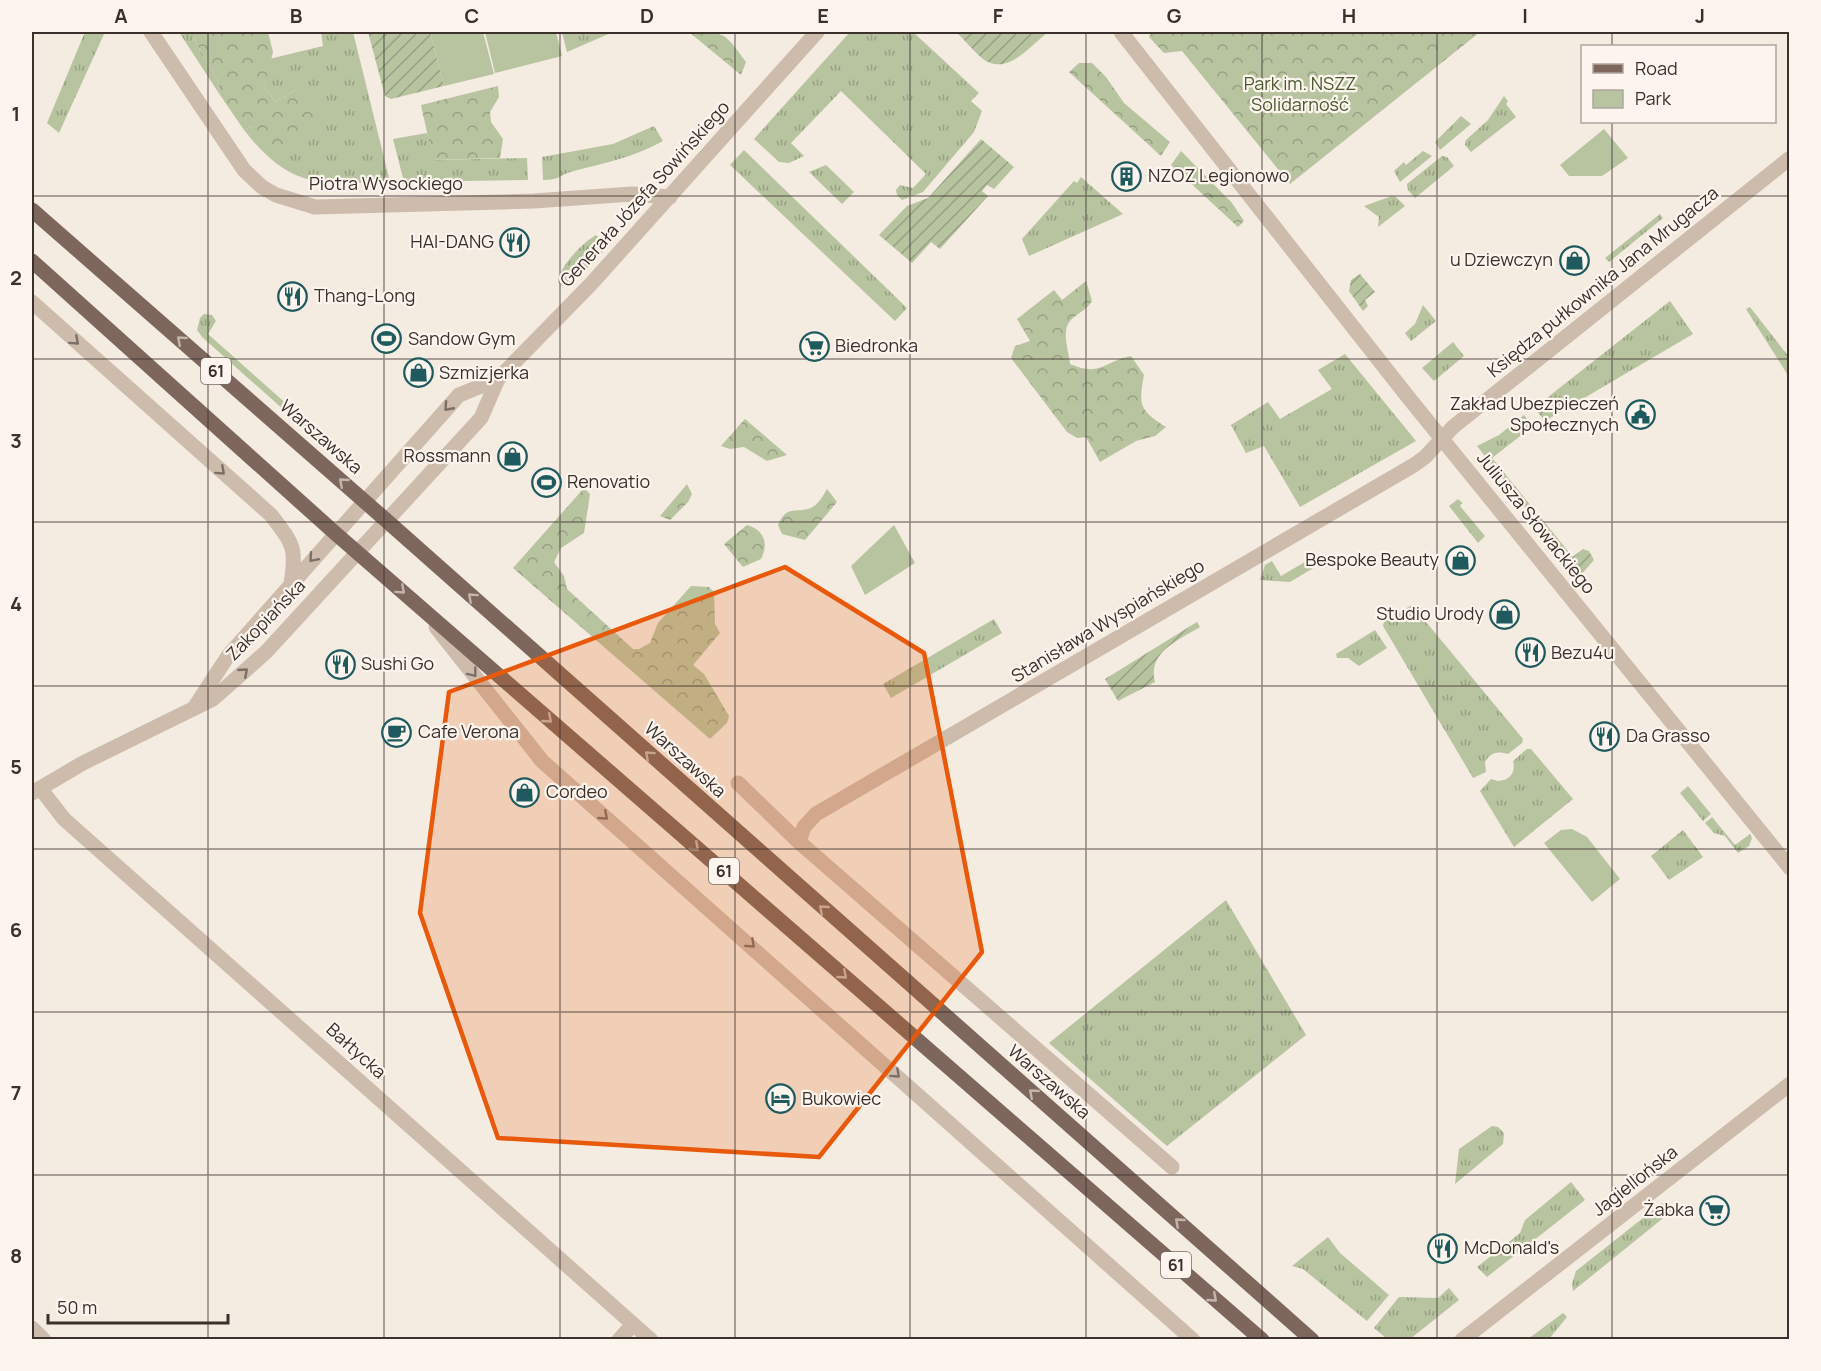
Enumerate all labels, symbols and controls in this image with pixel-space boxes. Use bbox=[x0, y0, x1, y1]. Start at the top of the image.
text: A bbox=[114, 2, 128, 29]
text: B bbox=[290, 2, 303, 29]
text: C bbox=[465, 2, 479, 29]
text: D bbox=[640, 2, 654, 29]
text: E bbox=[817, 2, 829, 29]
text: F bbox=[993, 2, 1004, 29]
text: G bbox=[1167, 2, 1182, 29]
text: H bbox=[1342, 2, 1356, 29]
text: I bbox=[1522, 2, 1528, 29]
text: J bbox=[1695, 2, 1705, 29]
legend bbox=[1581, 45, 1776, 123]
text: Road bbox=[1635, 56, 1678, 80]
park label: Park im. NSZZ Solidarność bbox=[1244, 71, 1356, 116]
text: Park bbox=[1635, 86, 1672, 110]
street label: Generała Józefa Sowińskiego bbox=[554, 95, 734, 291]
text: 1 bbox=[12, 100, 20, 127]
building icon: NZOZ Legionowo bbox=[1111, 160, 1143, 192]
place label: NZOZ Legionowo bbox=[1148, 163, 1289, 187]
street label: Piotra Wysockiego bbox=[309, 171, 463, 195]
street label: Księdza pułkownika Jana Mrugacza bbox=[1482, 180, 1723, 382]
restaurant icon: HAI-DANG bbox=[499, 226, 531, 258]
place label: HAI-DANG bbox=[410, 229, 494, 253]
shop icon: u Dziewczyn bbox=[1558, 244, 1590, 276]
place label: u Dziewczyn bbox=[1450, 247, 1553, 271]
text: 2 bbox=[10, 264, 22, 291]
restaurant icon: Thang-Long bbox=[277, 280, 309, 312]
place label: Thang-Long bbox=[314, 283, 416, 307]
sports icon: Sandow Gym bbox=[371, 323, 403, 355]
place label: Sandow Gym bbox=[408, 326, 516, 350]
supermarket icon: Biedronka bbox=[798, 330, 830, 362]
place label: Biedronka bbox=[835, 333, 918, 357]
one-way arrow bbox=[68, 334, 79, 345]
one-way arrow bbox=[177, 336, 188, 347]
shop icon: Szmizjerka bbox=[402, 357, 434, 389]
road number: 61 bbox=[201, 358, 231, 384]
place label: Szmizjerka bbox=[439, 360, 529, 384]
place label: Zakład Ubezpieczeń Społecznych bbox=[1450, 391, 1619, 436]
street label: Warszawska bbox=[275, 394, 368, 479]
public building icon: Zakład Ubezpieczeń Społecznych bbox=[1624, 398, 1656, 430]
one-way arrow bbox=[444, 400, 455, 411]
text: 3 bbox=[10, 427, 22, 454]
shop icon: Rossmann bbox=[496, 440, 528, 472]
place label: Rossmann bbox=[404, 443, 491, 467]
street label: Juliusza Słowackiego bbox=[1472, 446, 1602, 598]
one-way arrow bbox=[214, 464, 225, 475]
sports icon: Renovatio bbox=[530, 466, 562, 498]
place label: Renovatio bbox=[567, 469, 650, 493]
one-way arrow bbox=[339, 479, 350, 490]
shop icon: Bespoke Beauty bbox=[1444, 544, 1476, 576]
place label: Bespoke Beauty bbox=[1305, 547, 1439, 571]
one-way arrow bbox=[309, 552, 320, 562]
street label: Stanisława Wyspiańskiego bbox=[1006, 553, 1209, 687]
street label: Zakopiańska bbox=[220, 573, 310, 665]
one-way arrow bbox=[395, 583, 405, 594]
text: 4 bbox=[10, 590, 22, 617]
one-way arrow bbox=[468, 593, 479, 604]
shop icon: Studio Urody bbox=[1489, 598, 1521, 630]
place label: Studio Urody bbox=[1376, 601, 1484, 625]
restaurant icon: Bezu4u bbox=[1514, 637, 1546, 669]
place label: Bezu4u bbox=[1551, 640, 1614, 664]
restaurant icon: Sushi Go bbox=[324, 648, 356, 680]
place label: Sushi Go bbox=[361, 651, 434, 675]
one-way arrow bbox=[465, 666, 476, 677]
one-way arrow bbox=[237, 668, 248, 679]
one-way arrow bbox=[541, 712, 552, 723]
cafe icon: Cafe Verona bbox=[381, 716, 413, 748]
street label: Warszawska bbox=[640, 716, 732, 802]
place label: Cafe Verona bbox=[418, 719, 519, 743]
restaurant icon: Da Grasso bbox=[1589, 720, 1621, 752]
place label: Da Grasso bbox=[1626, 723, 1710, 747]
one-way arrow bbox=[645, 751, 656, 762]
text: 5 bbox=[10, 753, 22, 780]
shop icon: Cordeo bbox=[509, 776, 541, 808]
place label: Cordeo bbox=[546, 779, 608, 803]
one-way arrow bbox=[597, 809, 608, 820]
one-way arrow bbox=[689, 840, 699, 851]
road number: 61 bbox=[709, 858, 739, 884]
one-way arrow bbox=[819, 905, 830, 916]
text: 6 bbox=[10, 916, 22, 943]
one-way arrow bbox=[744, 937, 754, 948]
one-way arrow bbox=[836, 968, 846, 979]
street label: Bałtycka bbox=[322, 1017, 392, 1084]
street label: Warszawska bbox=[1003, 1039, 1096, 1124]
one-way arrow bbox=[889, 1067, 900, 1078]
text: 7 bbox=[11, 1079, 21, 1106]
hotel icon: Bukowiec bbox=[765, 1083, 797, 1115]
place label: Bukowiec bbox=[802, 1086, 881, 1110]
one-way arrow bbox=[1029, 1089, 1039, 1100]
street label: Jagiellońska bbox=[1587, 1139, 1682, 1221]
supermarket icon: Żabka bbox=[1699, 1194, 1731, 1226]
place label: Żabka bbox=[1643, 1197, 1694, 1221]
one-way arrow bbox=[1175, 1218, 1186, 1229]
restaurant icon: McDonald's bbox=[1427, 1232, 1459, 1264]
place label: McDonald's bbox=[1464, 1235, 1559, 1259]
text: 8 bbox=[10, 1242, 22, 1269]
road number: 61 bbox=[1161, 1252, 1191, 1278]
scale bar bbox=[48, 1287, 228, 1325]
one-way arrow bbox=[1206, 1290, 1217, 1301]
text: 50 m bbox=[57, 1295, 97, 1319]

